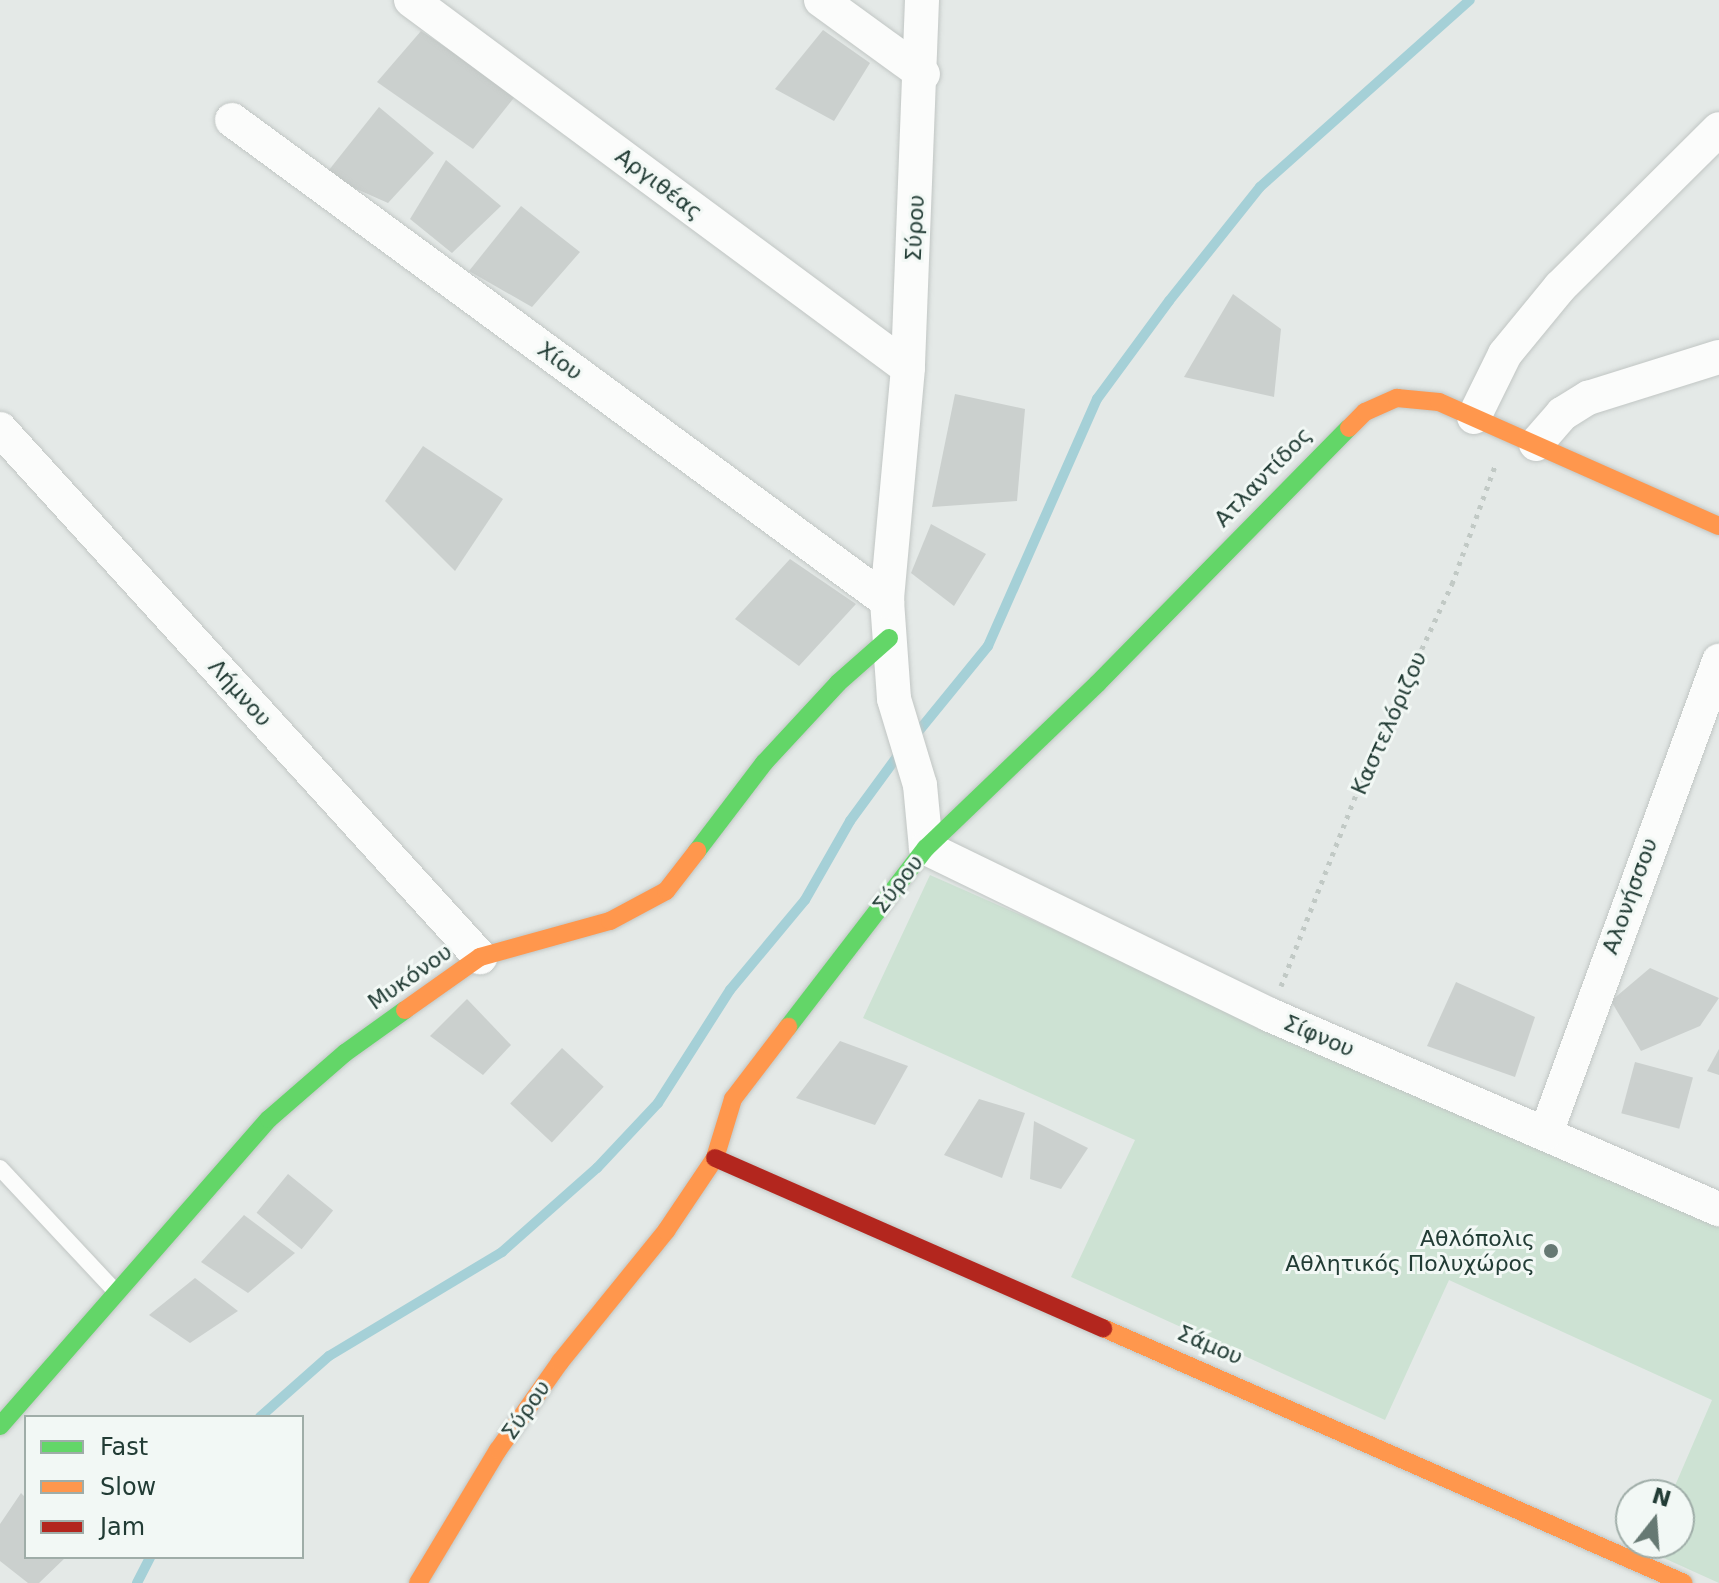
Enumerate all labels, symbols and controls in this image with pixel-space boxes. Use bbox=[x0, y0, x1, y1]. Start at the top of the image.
street label: Αργιθέας bbox=[610, 143, 708, 225]
street label: Σύρου bbox=[900, 194, 930, 262]
street label: Χίου bbox=[533, 336, 587, 386]
street label: Ατλαντίδος bbox=[1209, 422, 1317, 532]
street label: Καστελόριζου bbox=[1346, 647, 1432, 799]
street label: Λήμνου bbox=[203, 654, 277, 732]
street label: Αλονήσσου bbox=[1597, 834, 1663, 958]
street label: Σύρου bbox=[867, 850, 929, 918]
street label: Μυκόνου bbox=[363, 938, 457, 1016]
street label: Σίφνου bbox=[1280, 1009, 1358, 1063]
place label: Αθλόπολις Αθλητικός Πολυχώρος bbox=[1285, 1225, 1535, 1276]
marker: Αθλόπολις Αθλητικός Πολυχώρος bbox=[1542, 1242, 1560, 1260]
street label: Σάμου bbox=[1173, 1319, 1247, 1371]
street label: Σύρου bbox=[496, 1375, 556, 1445]
legend bbox=[24, 1415, 304, 1559]
text: Fast bbox=[100, 1433, 148, 1461]
text: Slow bbox=[100, 1473, 156, 1501]
north arrow bbox=[1615, 1479, 1695, 1559]
text: N bbox=[1649, 1483, 1674, 1512]
text: Jam bbox=[100, 1513, 145, 1541]

